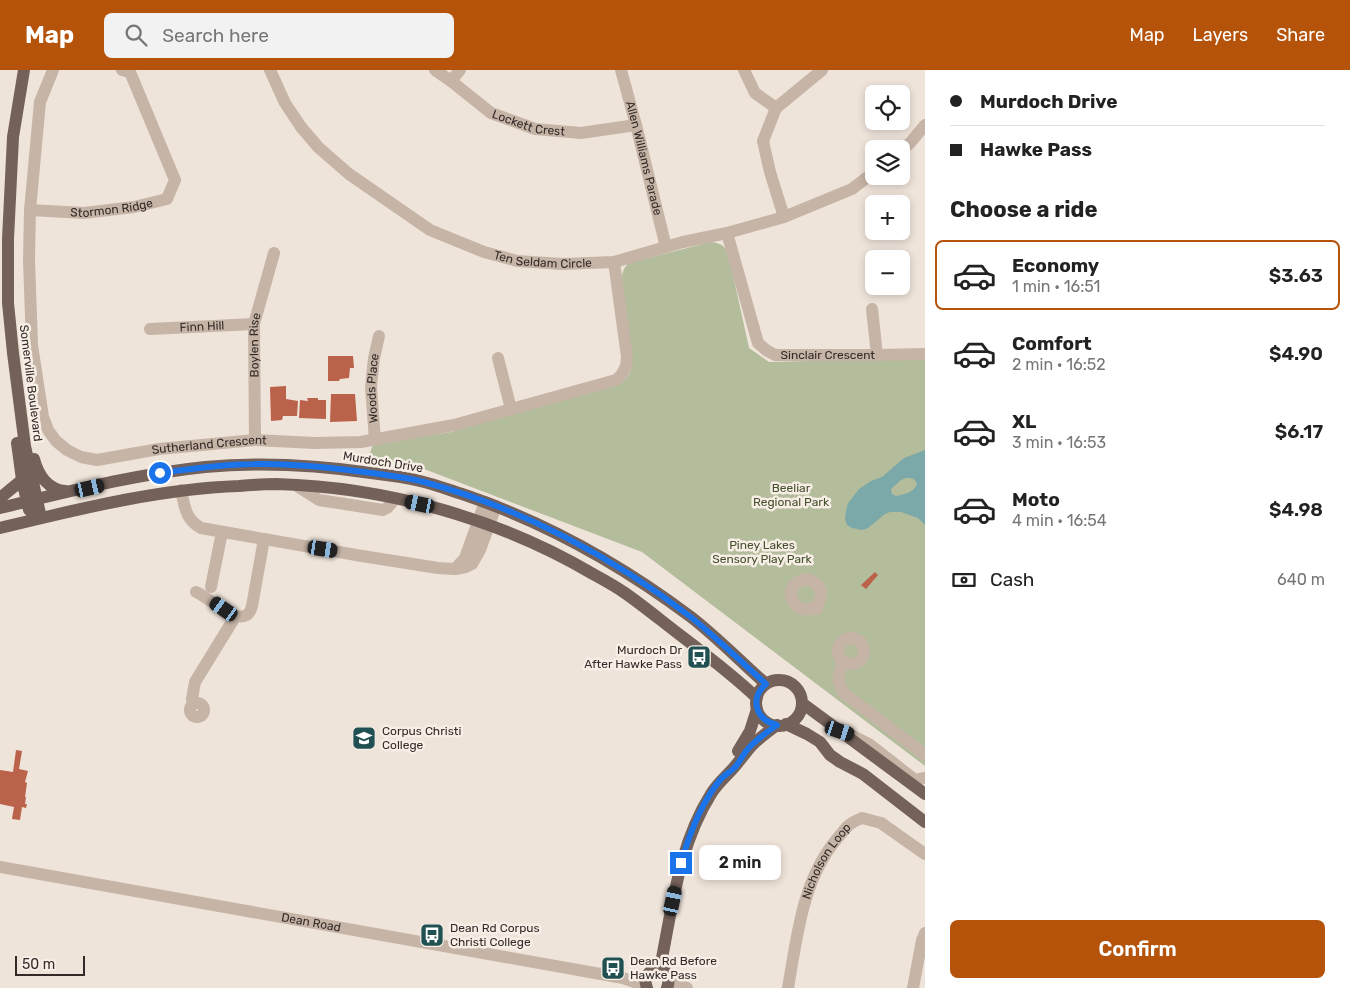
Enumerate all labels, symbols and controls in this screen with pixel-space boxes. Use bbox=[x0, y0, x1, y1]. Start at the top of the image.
search box bbox=[104, 13, 454, 58]
text: Map bbox=[25, 21, 74, 49]
icon: search bbox=[122, 21, 150, 49]
text: Search here bbox=[162, 24, 269, 47]
text: Map bbox=[1130, 24, 1165, 46]
text: Layers bbox=[1193, 24, 1248, 46]
text: Share bbox=[1276, 24, 1325, 46]
map controls bbox=[865, 85, 910, 295]
button: locate bbox=[865, 85, 910, 130]
text: Murdoch Drive bbox=[980, 90, 1118, 113]
street label: Allen Williams Parade bbox=[623, 99, 665, 217]
street label: Lockett Crest bbox=[490, 107, 566, 139]
text: Hawke Pass bbox=[980, 138, 1092, 161]
button: layers bbox=[865, 140, 910, 185]
button: + bbox=[865, 195, 910, 240]
street label: Stormon Ridge bbox=[70, 196, 155, 220]
text: Choose a ride bbox=[950, 196, 1097, 223]
street label: Ten Seldam Circle bbox=[492, 248, 592, 271]
button: − bbox=[865, 250, 910, 295]
icon: car bbox=[952, 253, 997, 298]
text: Economy bbox=[1012, 254, 1099, 277]
text: $3.63 bbox=[1269, 264, 1323, 287]
text: 1 min · 16:51 bbox=[1012, 277, 1100, 296]
street label: Boylen Rise bbox=[247, 311, 264, 377]
street label: Finn Hill bbox=[179, 318, 225, 335]
street label: Somerville Boulevard bbox=[17, 324, 45, 442]
icon: car bbox=[952, 331, 997, 376]
text: Comfort bbox=[1012, 332, 1092, 355]
text: $4.90 bbox=[1269, 342, 1323, 365]
street label: Sinclair Crescent bbox=[781, 348, 875, 362]
street label: Woods Place bbox=[364, 352, 382, 424]
text: 2 min · 16:52 bbox=[1012, 355, 1106, 374]
icon: car bbox=[952, 409, 997, 454]
text: XL bbox=[1012, 410, 1036, 433]
text: $6.17 bbox=[1275, 420, 1323, 443]
street label: Sutherland Crescent bbox=[151, 433, 267, 457]
text: 3 min · 16:53 bbox=[1012, 433, 1106, 452]
street label: Murdoch Drive bbox=[342, 449, 424, 475]
route start bbox=[149, 462, 171, 484]
car bbox=[73, 477, 106, 499]
park label: Beeliar Regional Park bbox=[753, 481, 830, 509]
icon: car bbox=[952, 487, 997, 532]
text: Moto bbox=[1012, 488, 1060, 511]
car bbox=[403, 494, 436, 514]
text: $4.98 bbox=[1269, 498, 1323, 521]
text: 4 min · 16:54 bbox=[1012, 511, 1107, 530]
park label: Piney Lakes Sensory Play Park bbox=[712, 538, 813, 566]
car bbox=[307, 539, 338, 559]
icon: cash bbox=[950, 566, 978, 594]
text: Cash bbox=[990, 568, 1034, 591]
text: 640 m bbox=[1277, 570, 1325, 589]
car bbox=[207, 594, 240, 624]
place label: Murdoch Dr After Hawke Pass bbox=[584, 643, 682, 671]
bus stop icon: Murdoch Dr After Hawke Pass bbox=[686, 644, 712, 670]
car bbox=[823, 719, 856, 743]
place label: Corpus Christi College bbox=[382, 724, 461, 752]
school or university icon: Corpus Christi College bbox=[351, 725, 377, 751]
street label: Nicholson Loop bbox=[799, 820, 854, 901]
callout: 2 min bbox=[698, 846, 781, 880]
route end bbox=[670, 852, 692, 874]
text: 2 min bbox=[719, 853, 761, 872]
car bbox=[662, 885, 683, 917]
street label: Dean Road bbox=[280, 910, 342, 935]
button: Confirm bbox=[950, 920, 1325, 978]
place label: Dean Rd Corpus Christi College bbox=[450, 921, 540, 949]
bus stop icon: Dean Rd Corpus Christi College bbox=[419, 922, 445, 948]
scale bar bbox=[15, 953, 85, 976]
place label: Dean Rd Before Hawke Pass bbox=[630, 954, 717, 982]
bus stop icon: Dean Rd Before Hawke Pass bbox=[600, 955, 626, 981]
text: 50 m bbox=[22, 956, 55, 973]

